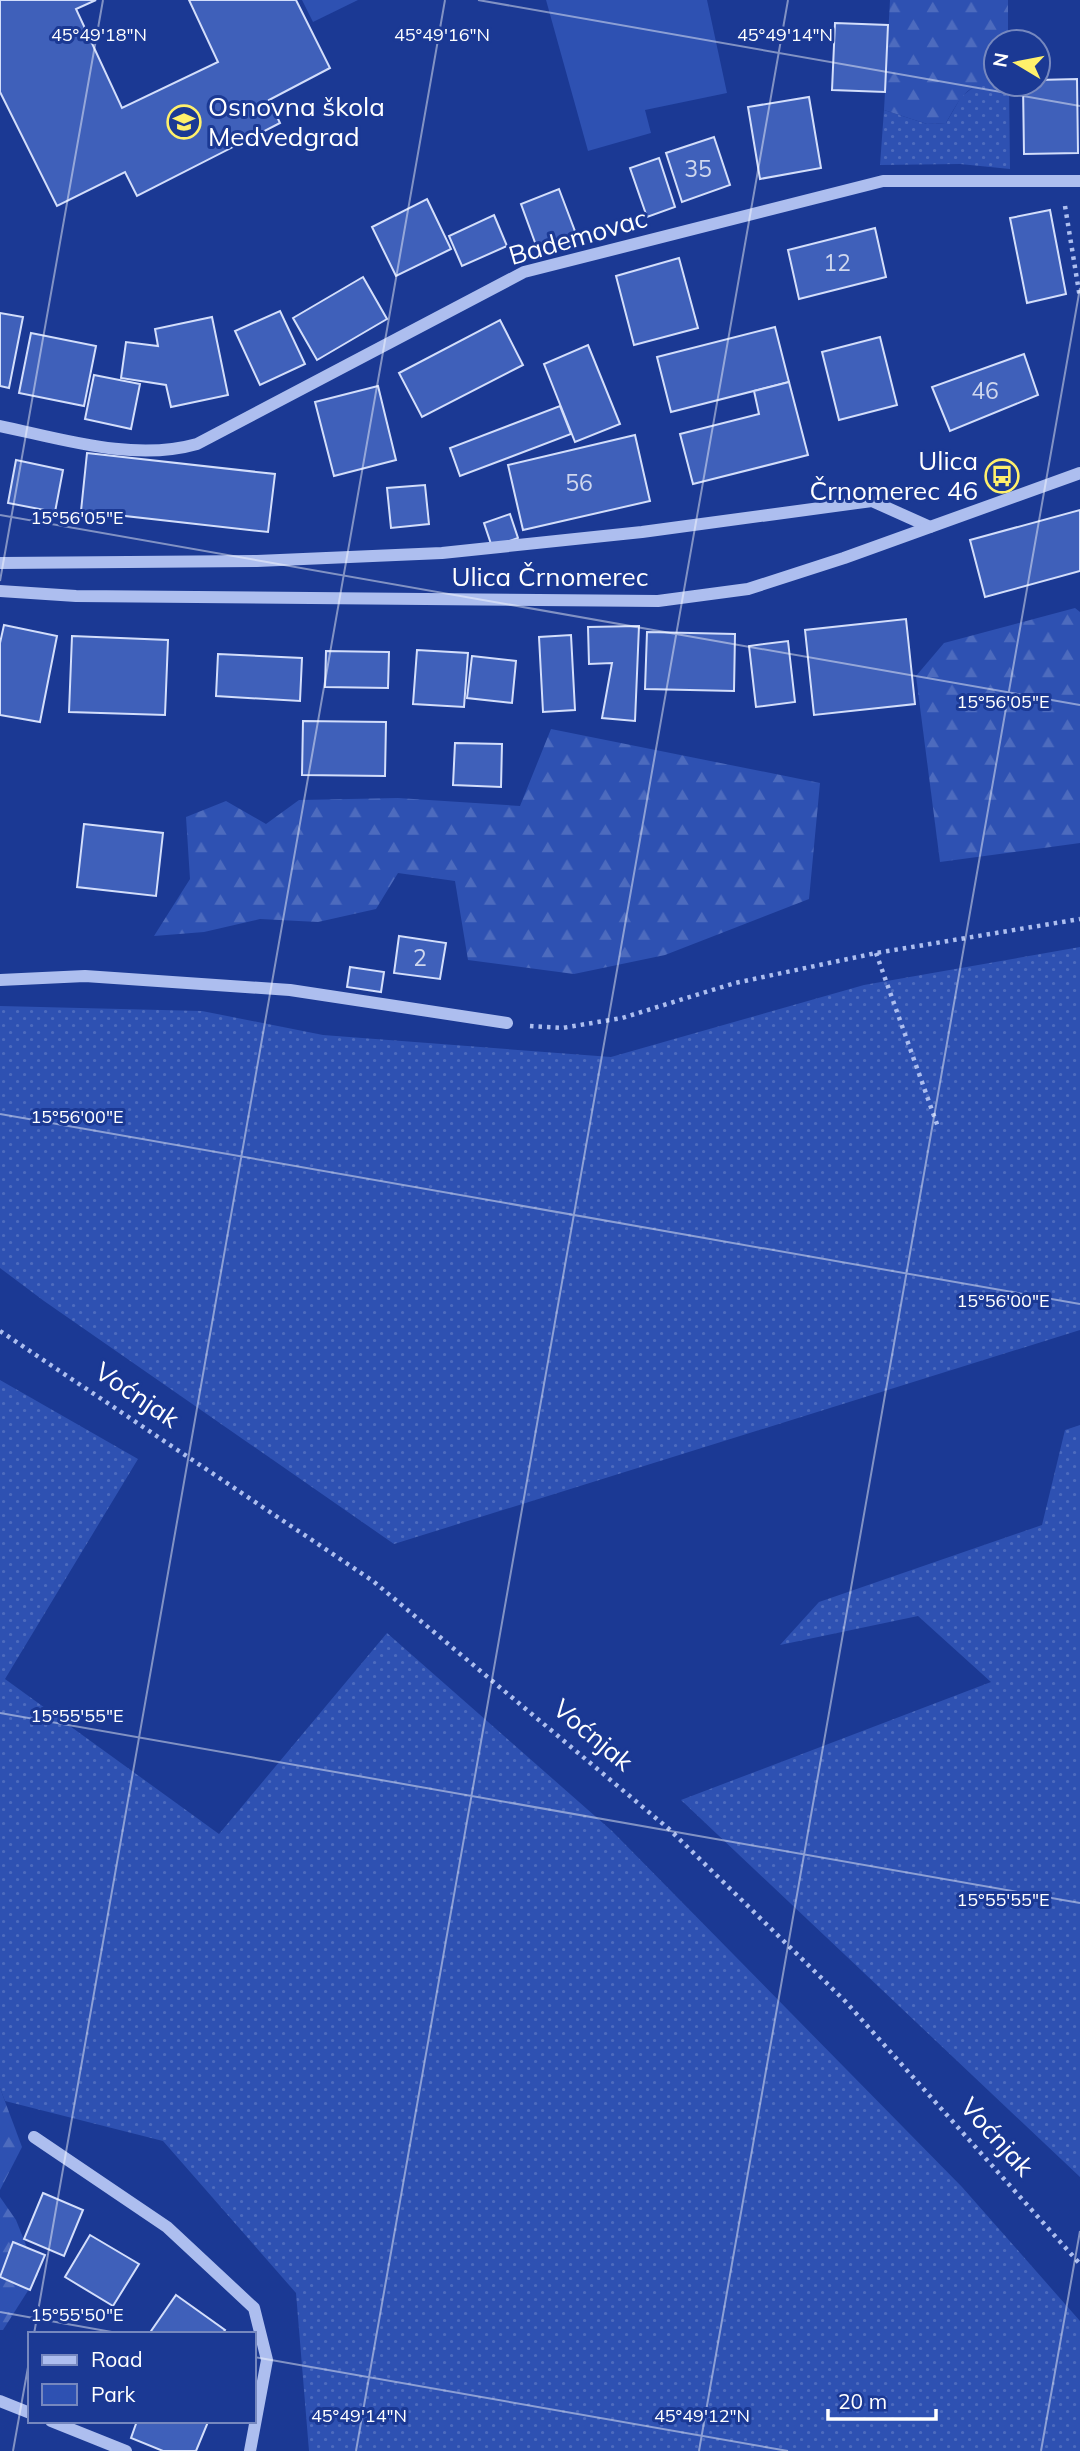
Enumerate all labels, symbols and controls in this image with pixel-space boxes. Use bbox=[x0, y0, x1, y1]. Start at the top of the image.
text: 45°49'18"N bbox=[51, 23, 147, 46]
text: 45°49'16"N bbox=[394, 23, 490, 46]
text: 45°49'14"N bbox=[737, 23, 833, 46]
north arrow bbox=[982, 28, 1052, 98]
text: N bbox=[987, 51, 1013, 69]
place label: Osnovna škola Medvedgrad bbox=[208, 90, 385, 153]
school or university icon: Osnovna škola Medvedgrad bbox=[165, 103, 203, 141]
house number: 35 bbox=[684, 154, 712, 183]
street label: Bademovac bbox=[505, 201, 651, 272]
house number: 12 bbox=[823, 248, 851, 277]
house number: 46 bbox=[971, 376, 999, 405]
place label: Ulica Črnomerec 46 bbox=[809, 444, 978, 507]
bus stop icon: Ulica Črnomerec 46 bbox=[983, 457, 1021, 495]
house number: 56 bbox=[565, 468, 593, 497]
text: 15°56'05"E bbox=[30, 506, 124, 529]
street label: Ulica Črnomerec bbox=[451, 560, 649, 593]
text: 15°56'05"E bbox=[956, 690, 1050, 713]
house number: 2 bbox=[413, 943, 427, 972]
text: 15°56'00"E bbox=[30, 1105, 124, 1128]
text: 15°56'00"E bbox=[956, 1289, 1050, 1312]
street label: Voćnjak bbox=[89, 1354, 186, 1435]
street label: Voćnjak bbox=[546, 1692, 641, 1778]
text: 15°55'55"E bbox=[30, 1704, 124, 1727]
text: 15°55'55"E bbox=[956, 1888, 1050, 1911]
street label: Voćnjak bbox=[953, 2090, 1042, 2183]
text: 15°55'50"E bbox=[30, 2303, 124, 2326]
legend bbox=[28, 2332, 256, 2423]
text: Road bbox=[91, 2346, 142, 2372]
scale bar bbox=[828, 2378, 936, 2422]
text: Park bbox=[91, 2381, 135, 2407]
text: 20 m bbox=[838, 2388, 887, 2414]
text: 45°49'14"N bbox=[311, 2404, 407, 2427]
text: 45°49'12"N bbox=[654, 2404, 750, 2427]

